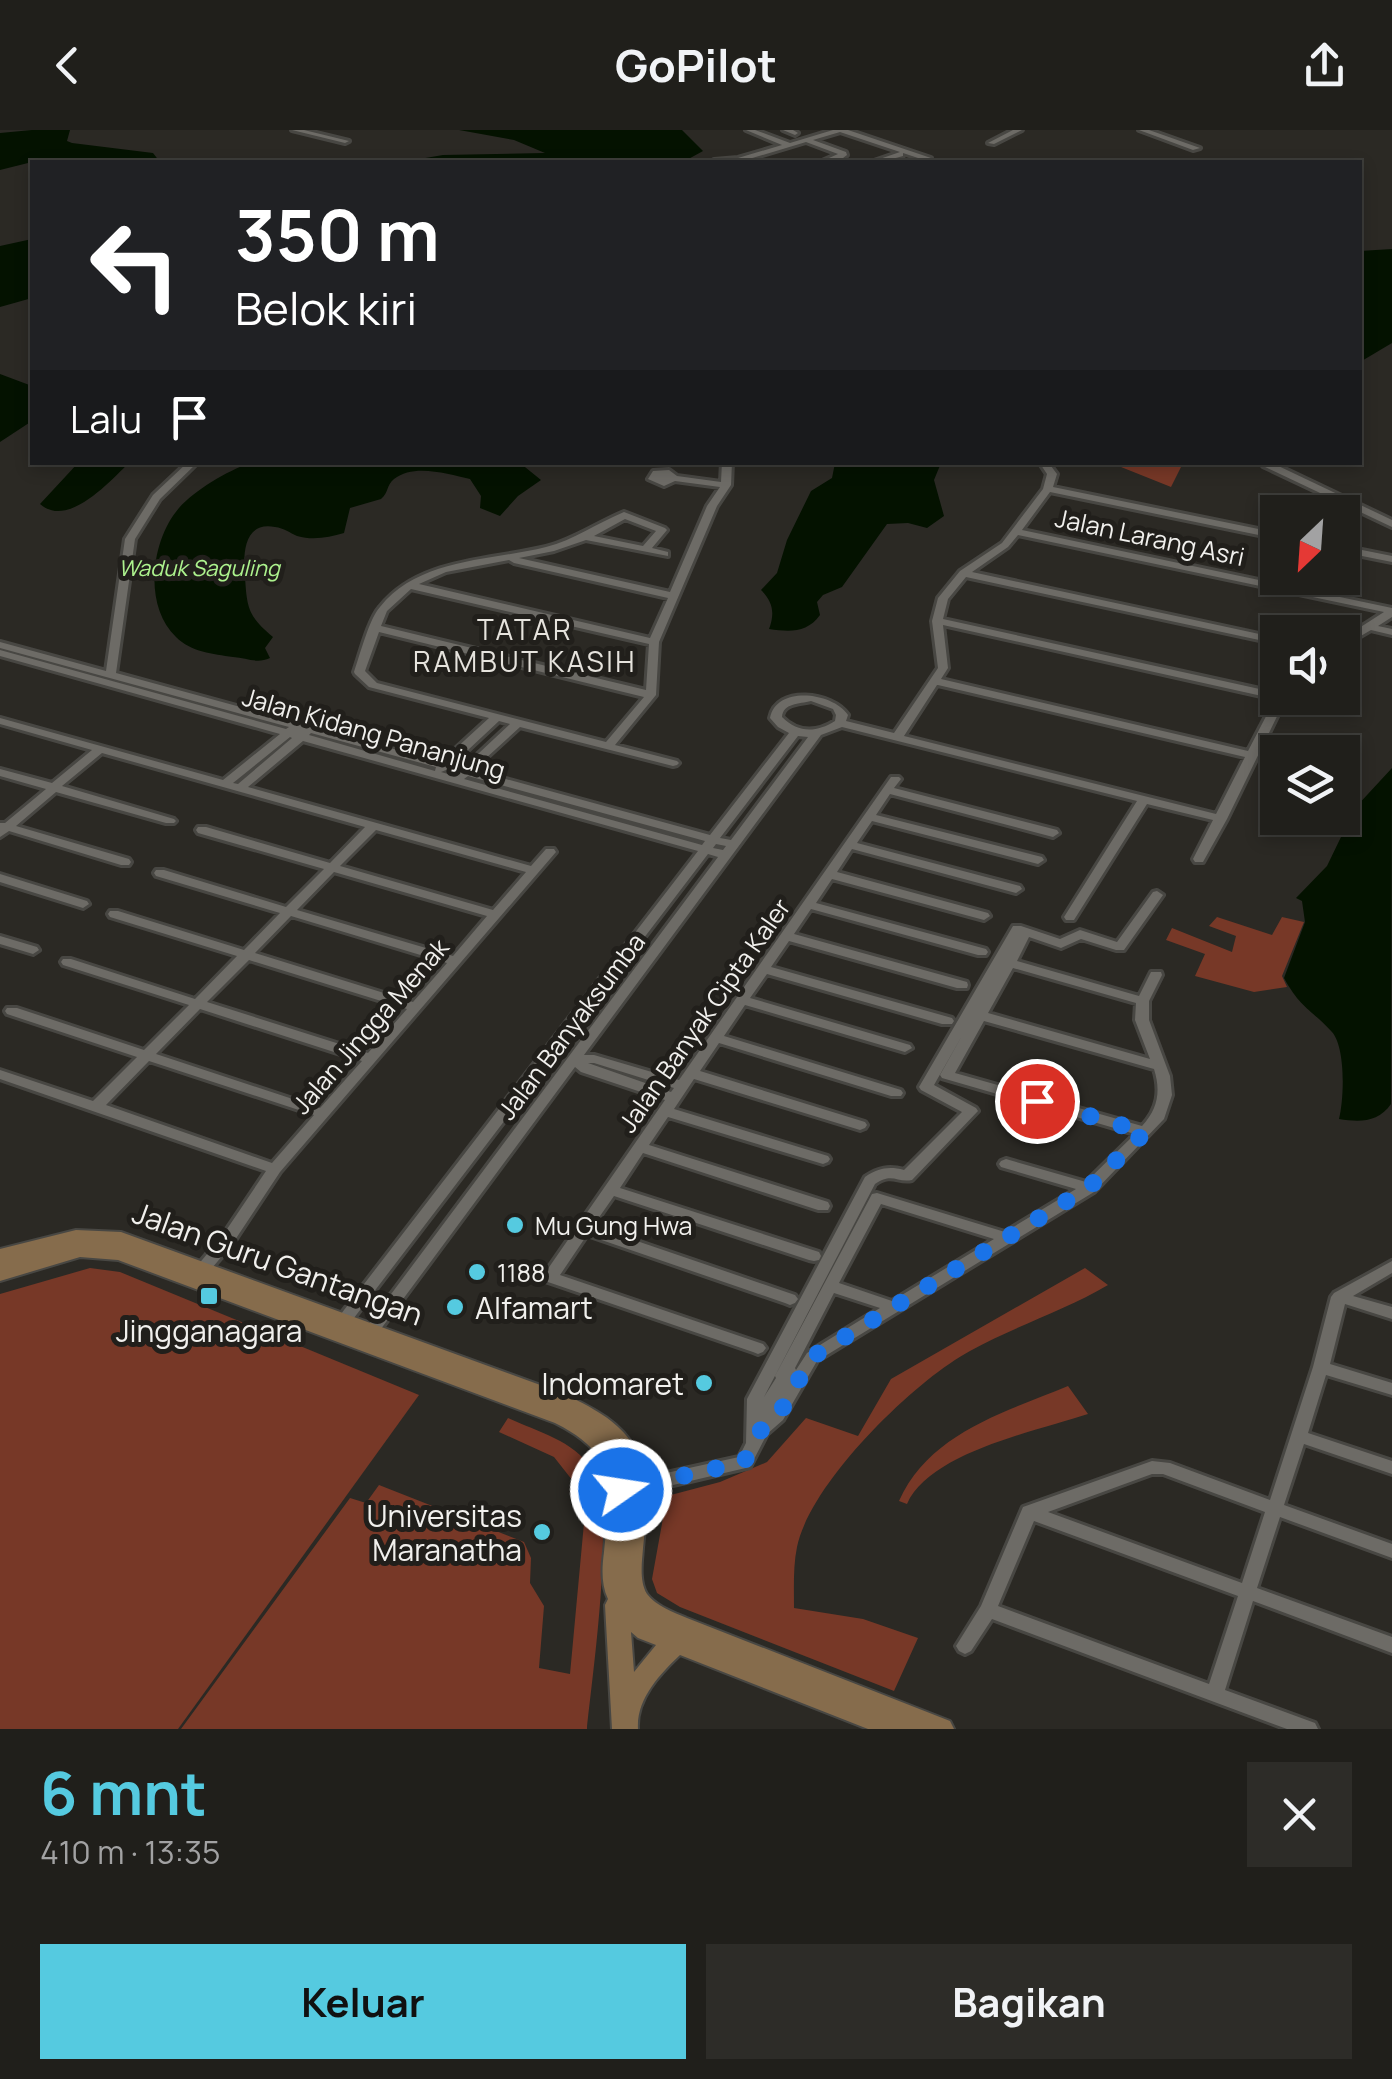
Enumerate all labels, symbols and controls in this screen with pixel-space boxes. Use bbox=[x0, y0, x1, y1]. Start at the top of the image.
text: GoPilot bbox=[615, 34, 777, 96]
icon: back bbox=[40, 38, 95, 93]
icon: share bbox=[1297, 38, 1352, 93]
text: 350 m bbox=[235, 186, 440, 282]
icon: left bbox=[70, 200, 200, 330]
text: Belok kiri bbox=[235, 277, 417, 339]
icon: arrive bbox=[162, 390, 217, 445]
text: Lalu bbox=[70, 392, 142, 444]
north arrow bbox=[1260, 495, 1360, 595]
map controls bbox=[1260, 495, 1360, 835]
street label: Jalan Larang Asri bbox=[1052, 500, 1248, 574]
water label: Waduk Saguling bbox=[118, 553, 282, 583]
district label: TATAR RAMBUT KASIH bbox=[413, 610, 637, 680]
button: sound bbox=[1260, 615, 1360, 715]
street label: Jalan Kidang Pananjung bbox=[239, 679, 509, 787]
button: layers bbox=[1260, 735, 1360, 835]
street label: Jalan Banyak Cipta Kaler bbox=[610, 891, 798, 1139]
street label: Jalan Banyaksumba bbox=[489, 926, 653, 1126]
street label: Jalan Jingga Menak bbox=[284, 930, 456, 1121]
pin bbox=[995, 1059, 1080, 1144]
icon: arrive bbox=[1010, 1074, 1065, 1129]
street label: Jalan Guru Gantangan bbox=[127, 1191, 429, 1335]
place label: Mu Gung Hwa bbox=[535, 1208, 692, 1243]
marker: Mu Gung Hwa bbox=[504, 1214, 526, 1236]
place label: 1188 bbox=[497, 1255, 546, 1290]
marker: 1188 bbox=[466, 1261, 488, 1283]
marker: Jingganagara bbox=[198, 1285, 220, 1307]
place label: Alfamart bbox=[475, 1287, 593, 1328]
marker: Alfamart bbox=[444, 1296, 466, 1318]
place label: Jingganagara bbox=[116, 1310, 302, 1351]
place label: Indomaret bbox=[542, 1363, 684, 1404]
marker: Indomaret bbox=[693, 1372, 715, 1394]
position arrow bbox=[569, 1438, 673, 1542]
place label: Universitas Maranatha bbox=[367, 1495, 522, 1570]
marker: Universitas Maranatha bbox=[531, 1521, 553, 1543]
text: 6 mnt bbox=[40, 1751, 207, 1833]
button: close bbox=[1247, 1762, 1352, 1867]
text: 410 m · 13:35 bbox=[40, 1830, 220, 1874]
button: Keluar bbox=[40, 1944, 686, 2059]
button: Bagikan bbox=[706, 1944, 1352, 2059]

